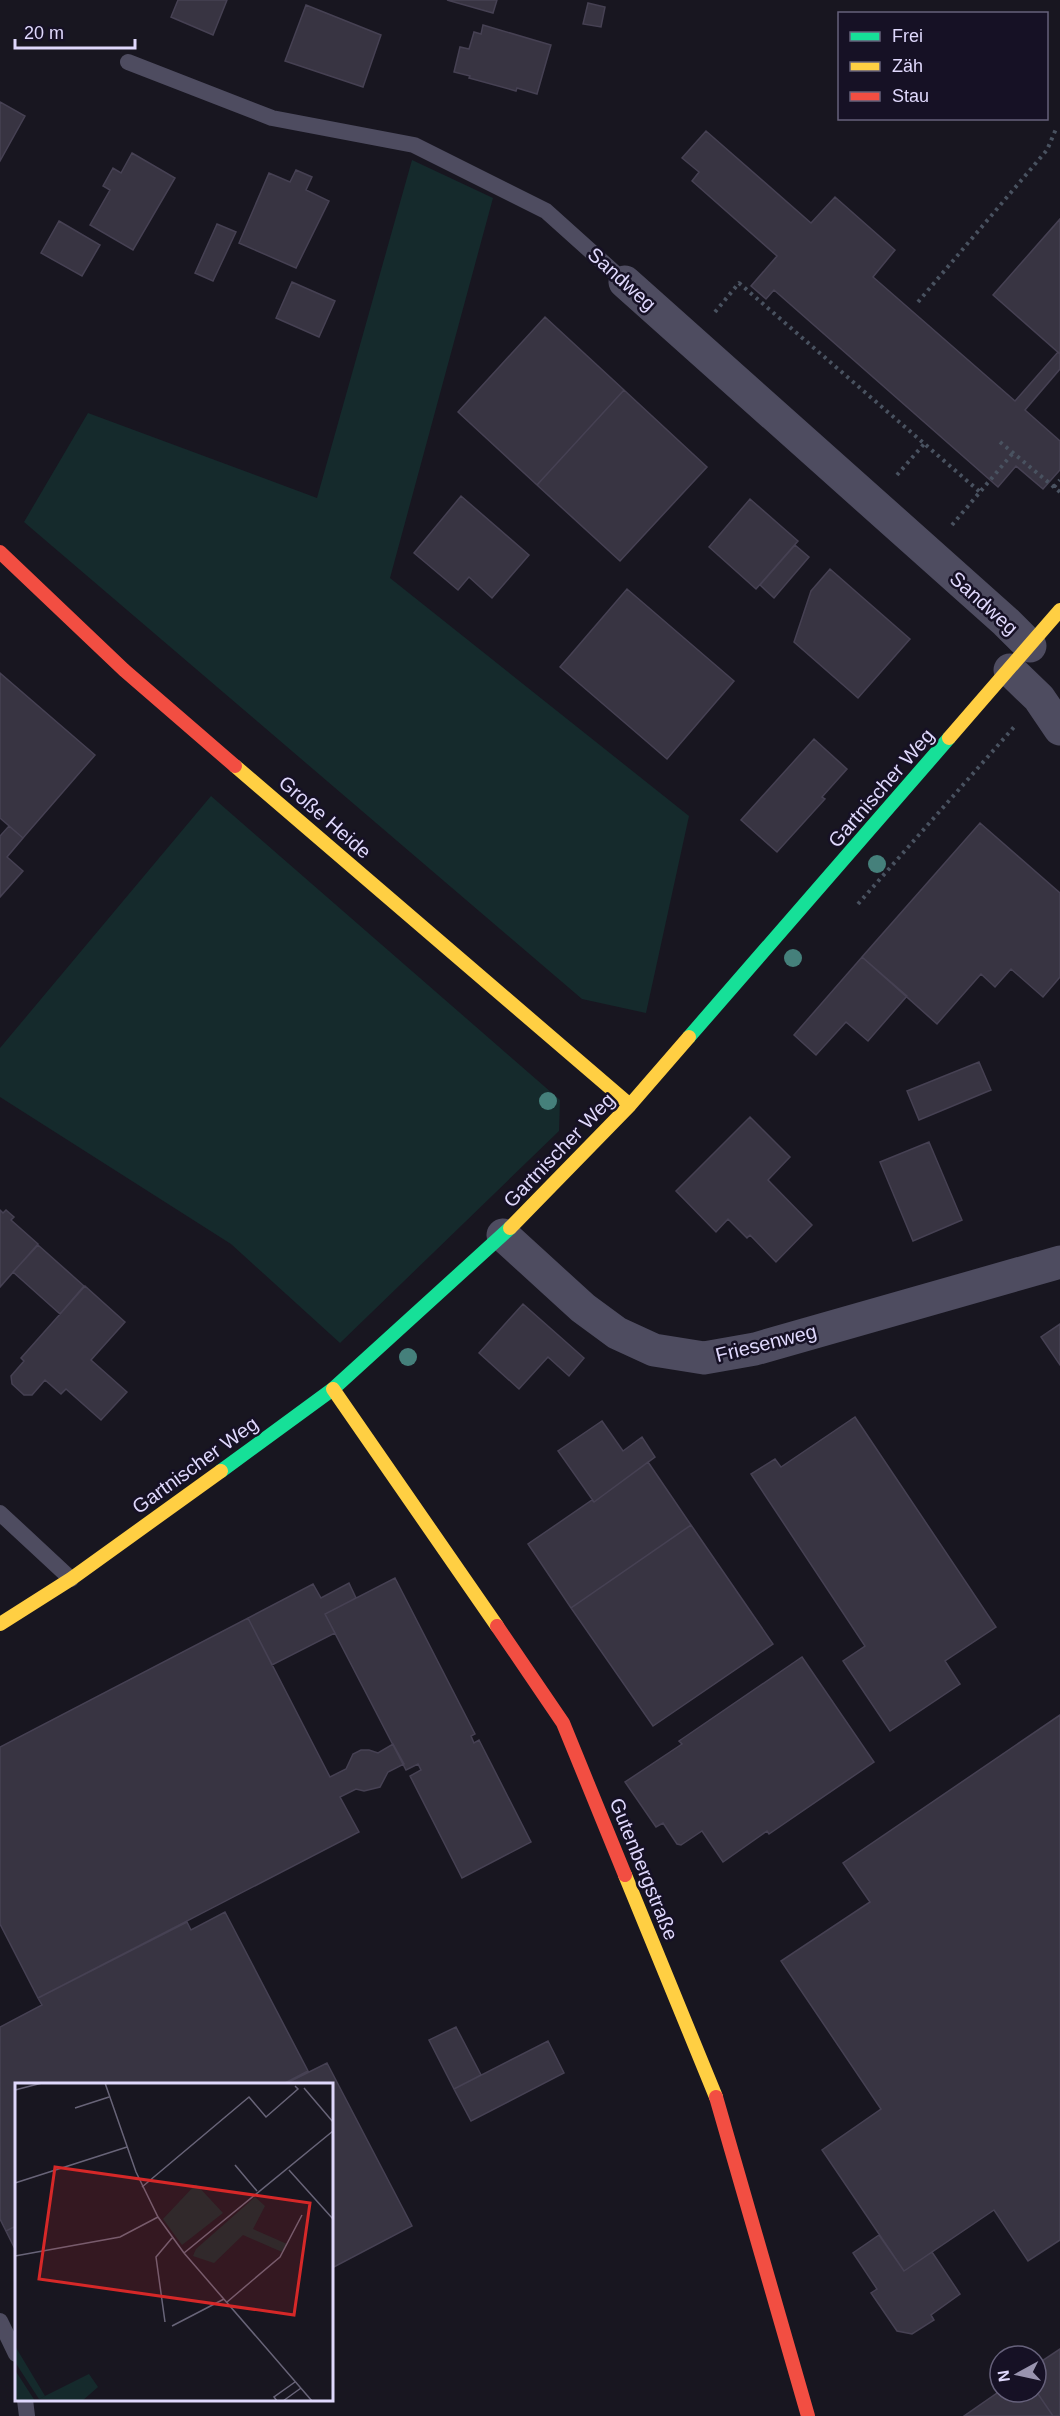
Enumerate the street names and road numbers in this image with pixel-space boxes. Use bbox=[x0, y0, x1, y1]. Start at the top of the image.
street label: Sandweg bbox=[584, 243, 660, 315]
street label: Sandweg bbox=[946, 567, 1022, 639]
street label: Gartnischer Weg bbox=[824, 724, 938, 852]
street label: Große Heide bbox=[275, 771, 375, 863]
street label: Gartnischer Weg bbox=[499, 1089, 619, 1211]
street label: Friesenweg bbox=[713, 1320, 819, 1366]
street label: Gartnischer Weg bbox=[128, 1412, 262, 1518]
street label: Gutenbergstraße bbox=[605, 1795, 683, 1943]

